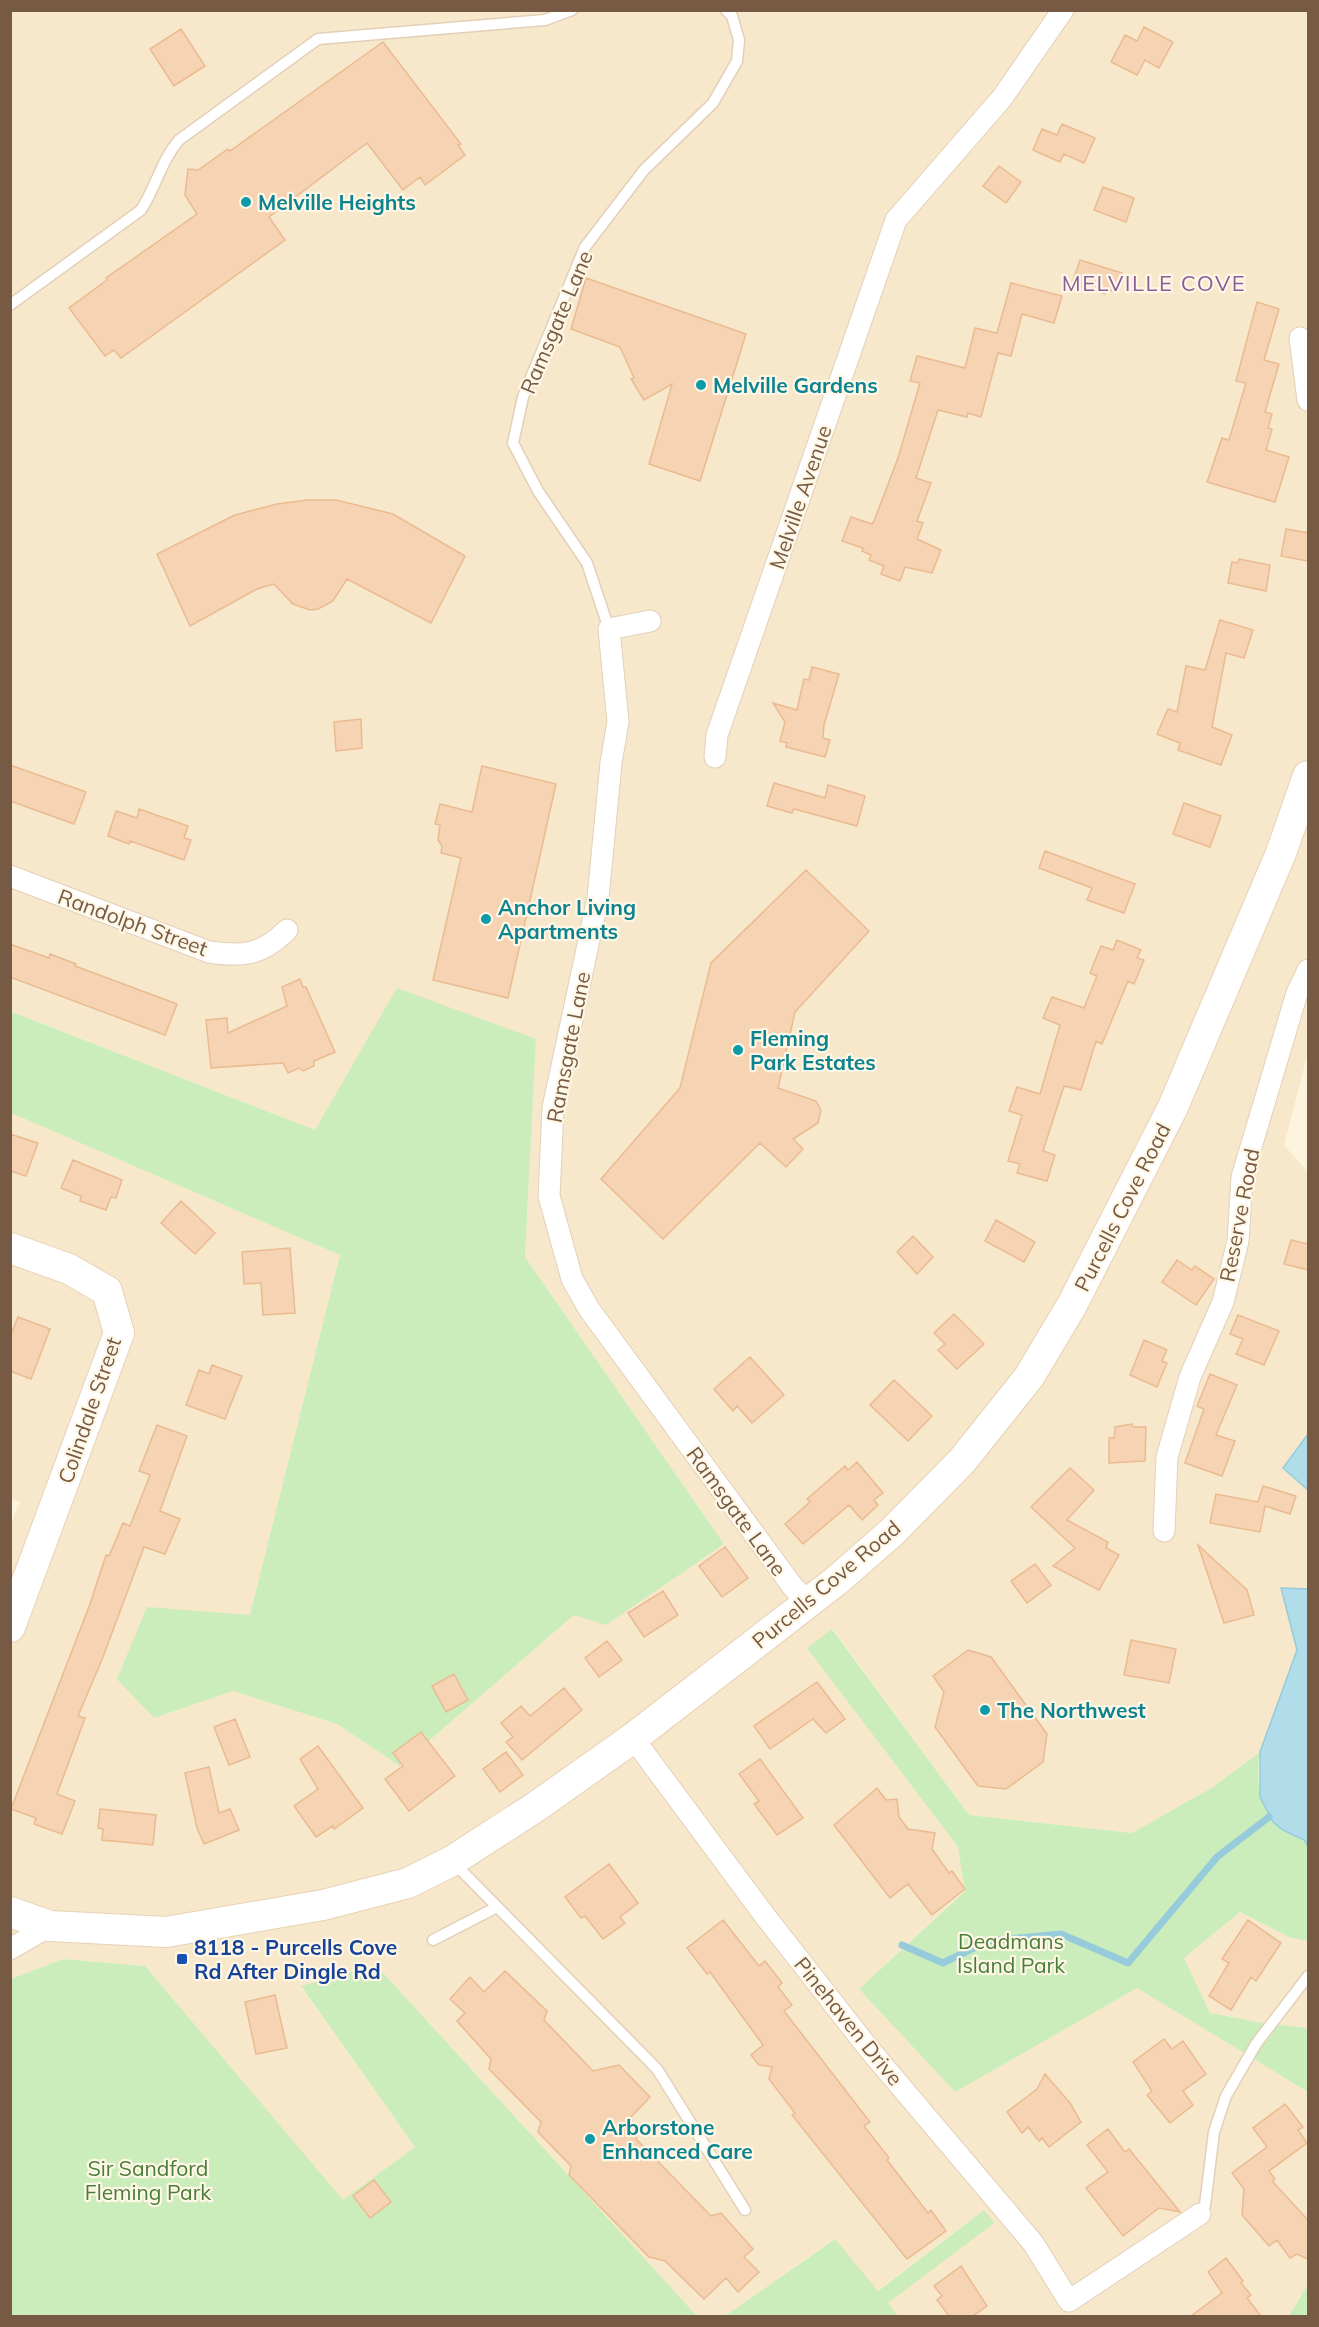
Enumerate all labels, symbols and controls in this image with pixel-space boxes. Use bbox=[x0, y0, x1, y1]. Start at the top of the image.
place label: Melville Heights bbox=[258, 189, 416, 215]
marker: Melville Heights bbox=[239, 195, 253, 209]
street label: Ramsgate Lane bbox=[514, 246, 598, 398]
district label: MELVILLE COVE bbox=[1062, 269, 1246, 297]
place label: Melville Gardens bbox=[713, 372, 878, 398]
marker: Melville Gardens bbox=[694, 378, 708, 392]
street label: Melville Avenue bbox=[763, 422, 837, 572]
street label: Randolph Street bbox=[55, 883, 211, 961]
place label: Anchor Living Apartments bbox=[498, 894, 636, 944]
marker: Anchor Living Apartments bbox=[479, 912, 493, 926]
street label: Ramsgate Lane bbox=[541, 969, 595, 1125]
place label: Fleming Park Estates bbox=[750, 1025, 876, 1075]
marker: Fleming Park Estates bbox=[731, 1043, 745, 1057]
street label: Purcells Cove Road bbox=[1068, 1118, 1176, 1296]
street label: Reserve Road bbox=[1213, 1146, 1265, 1284]
street label: Colindale Street bbox=[52, 1333, 126, 1487]
street label: Ramsgate Lane bbox=[681, 1441, 793, 1581]
street label: Purcells Cove Road bbox=[747, 1514, 905, 1654]
place label: The Northwest bbox=[997, 1697, 1146, 1723]
marker: The Northwest bbox=[978, 1703, 992, 1717]
park label: Deadmans Island Park bbox=[957, 1928, 1065, 1978]
place label: 8118 - Purcells Cove Rd After Dingle Rd bbox=[194, 1934, 397, 1984]
street label: Pinehaven Drive bbox=[789, 1951, 909, 2091]
marker: 8118 - Purcells Cove Rd After Dingle Rd bbox=[175, 1952, 189, 1966]
place label: Arborstone Enhanced Care bbox=[602, 2114, 753, 2164]
marker: Arborstone Enhanced Care bbox=[583, 2132, 597, 2146]
park label: Sir Sandford Fleming Park bbox=[85, 2155, 211, 2205]

